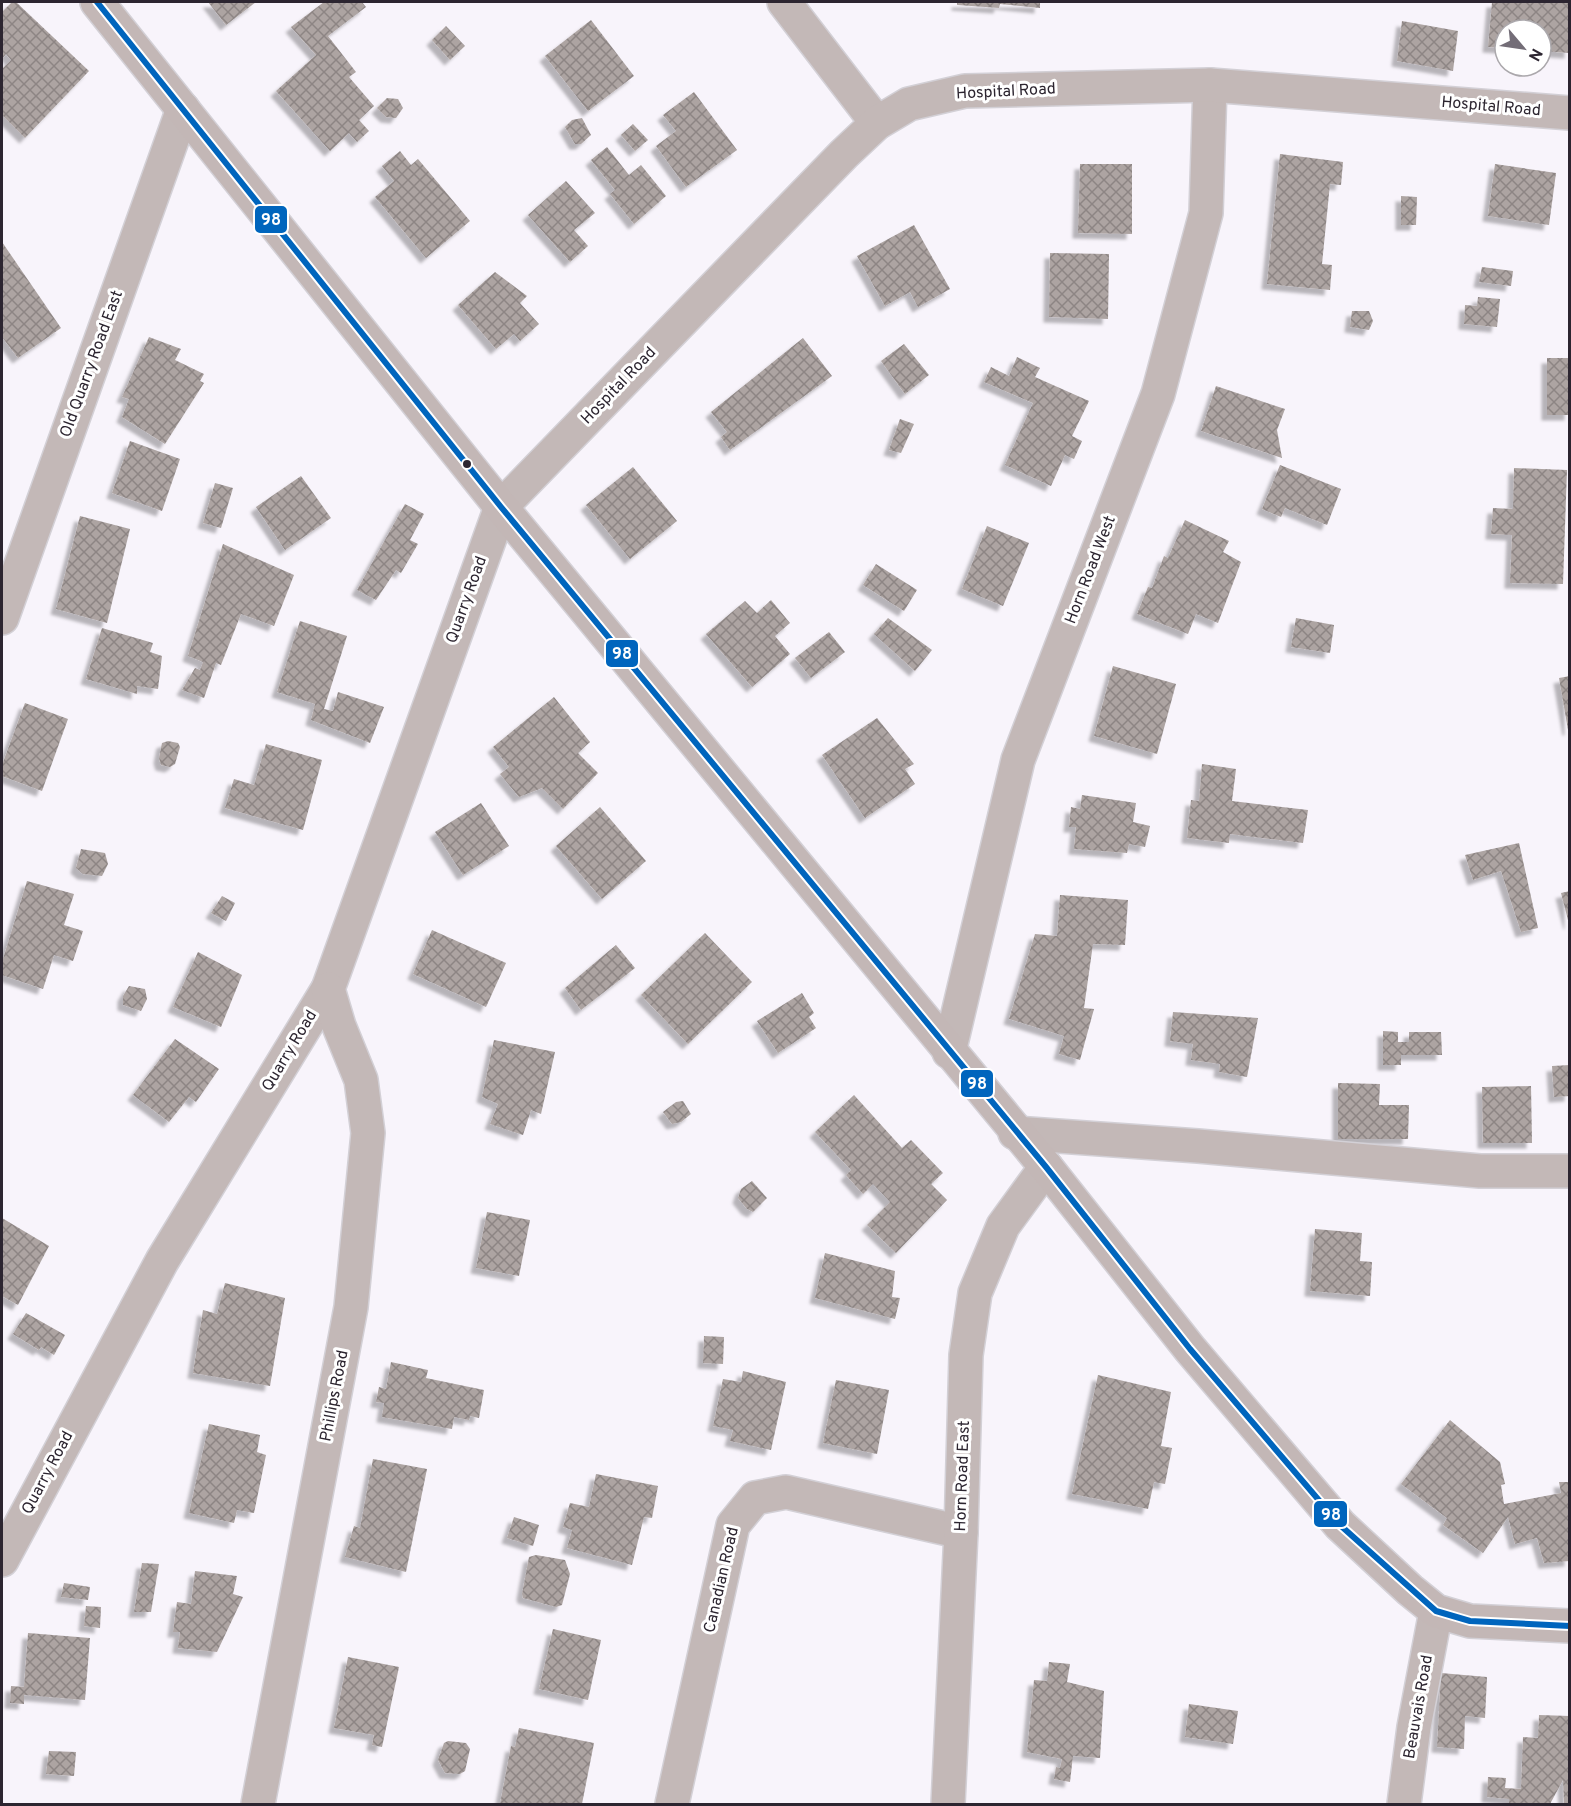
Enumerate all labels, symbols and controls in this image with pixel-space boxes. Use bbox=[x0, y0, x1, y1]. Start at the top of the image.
north arrow bbox=[1493, 18, 1553, 78]
text: N bbox=[1523, 44, 1546, 64]
street label: Hospital Road bbox=[956, 79, 1056, 105]
street label: Hospital Road bbox=[1440, 93, 1542, 121]
line badge: 98 bbox=[254, 205, 288, 234]
text: 98 bbox=[261, 211, 281, 231]
street label: Old Quarry Road East bbox=[56, 288, 128, 440]
street label: Hospital Road bbox=[577, 343, 661, 429]
unlabelled marker bbox=[461, 458, 473, 470]
street label: Horn Road West bbox=[1061, 513, 1121, 627]
street label: Quarry Road bbox=[442, 554, 492, 646]
line badge: 98 bbox=[605, 639, 639, 668]
text: 98 bbox=[612, 645, 632, 665]
street label: Quarry Road bbox=[258, 1007, 322, 1095]
line badge: 98 bbox=[960, 1069, 994, 1098]
text: 98 bbox=[967, 1075, 987, 1095]
street label: Phillips Road bbox=[316, 1349, 354, 1443]
street label: Horn Road East bbox=[951, 1420, 975, 1532]
street label: Quarry Road bbox=[18, 1428, 78, 1518]
line badge: 98 bbox=[1313, 1500, 1348, 1528]
text: 98 bbox=[1321, 1506, 1341, 1526]
street label: Canadian Road bbox=[700, 1525, 744, 1635]
street label: Beauvais Road bbox=[1400, 1653, 1438, 1761]

